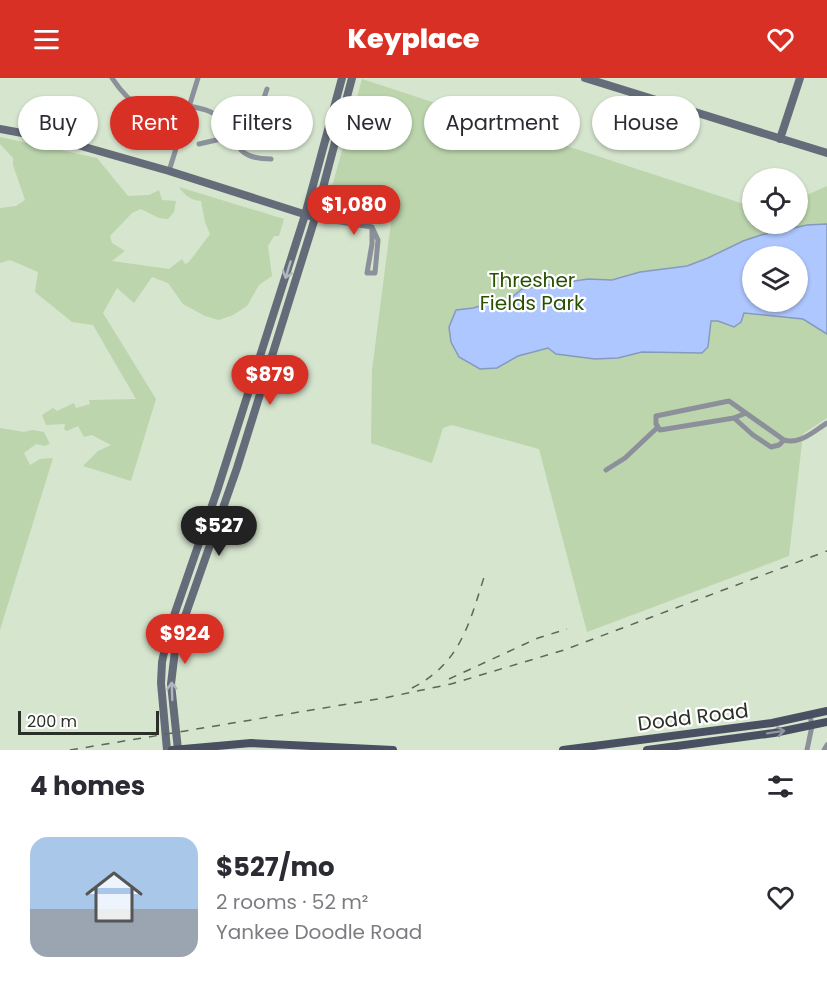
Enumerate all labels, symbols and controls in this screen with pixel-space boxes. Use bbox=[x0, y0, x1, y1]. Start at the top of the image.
text: Keyplace bbox=[348, 20, 479, 57]
icon: menu bbox=[30, 23, 63, 56]
icon: heart bbox=[764, 23, 797, 56]
chip: Buy bbox=[18, 96, 98, 150]
chip: Rent bbox=[110, 96, 199, 150]
chip: Filters bbox=[211, 96, 313, 150]
chip: New bbox=[325, 96, 412, 150]
chip: Apartment bbox=[424, 96, 580, 150]
chip: House bbox=[592, 96, 700, 150]
map controls bbox=[742, 168, 808, 312]
button: locate bbox=[742, 168, 808, 234]
pin: $1,080 bbox=[305, 185, 403, 236]
text: $1,080 bbox=[321, 190, 387, 218]
button: layers bbox=[742, 246, 808, 312]
one-way arrow bbox=[282, 260, 293, 279]
park label: Thresher Fields Park bbox=[480, 266, 585, 317]
pin: $879 bbox=[234, 355, 306, 406]
text: $879 bbox=[245, 360, 295, 388]
pin: $527 bbox=[183, 506, 255, 557]
text: $527 bbox=[195, 511, 243, 539]
pin: $924 bbox=[149, 614, 221, 665]
text: $924 bbox=[160, 619, 210, 647]
one-way arrow bbox=[166, 682, 177, 702]
street label: Dodd Road bbox=[636, 696, 750, 738]
scale bar bbox=[18, 708, 159, 736]
text: 200 m bbox=[27, 710, 77, 733]
one-way arrow bbox=[766, 727, 786, 738]
text: 4 homes bbox=[30, 768, 145, 804]
icon: filters bbox=[764, 770, 797, 803]
text: $527/mo bbox=[216, 849, 335, 885]
icon: home bbox=[78, 861, 150, 933]
icon: heart bbox=[764, 881, 797, 914]
text: 2 rooms · 52 m² bbox=[216, 888, 368, 916]
text: Yankee Doodle Road bbox=[216, 918, 422, 946]

